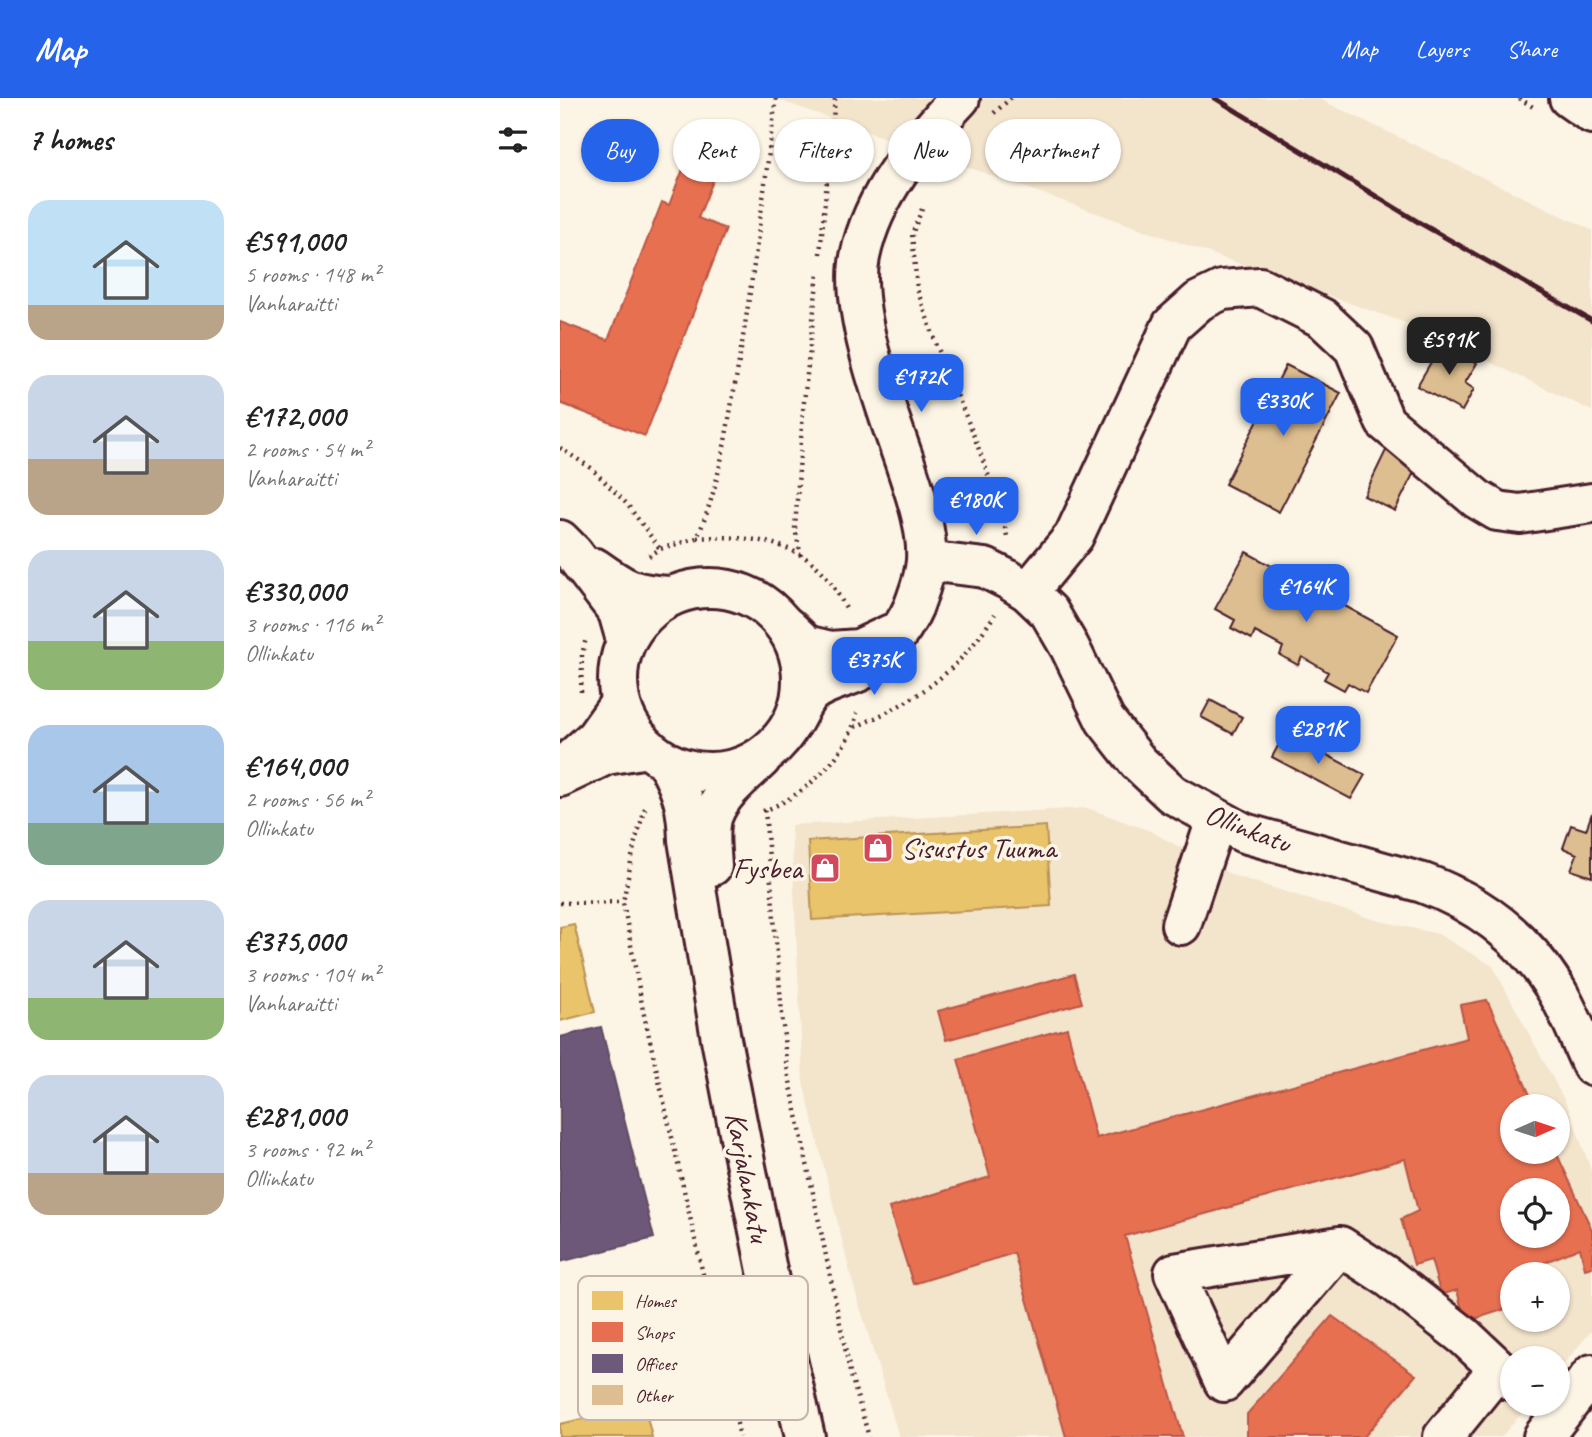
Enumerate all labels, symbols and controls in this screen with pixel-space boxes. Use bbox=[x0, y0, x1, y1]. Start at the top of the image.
text: Map bbox=[35, 28, 86, 70]
text: Map bbox=[1341, 34, 1378, 64]
text: Layers bbox=[1416, 34, 1469, 64]
text: Share bbox=[1507, 34, 1557, 64]
chip: Buy bbox=[581, 119, 659, 182]
chip: Rent bbox=[673, 119, 760, 182]
chip: Filters bbox=[774, 119, 874, 182]
chip: New bbox=[888, 119, 971, 182]
chip: Apartment bbox=[985, 119, 1121, 182]
text: 7 homes bbox=[28, 121, 113, 159]
icon: filters bbox=[494, 121, 532, 159]
text: €591,000 bbox=[245, 222, 345, 260]
icon: home bbox=[84, 228, 168, 312]
text: 5 rooms · 148 m² bbox=[245, 260, 380, 289]
text: Vanharaitti bbox=[245, 289, 337, 318]
pin: €591K bbox=[1400, 317, 1498, 377]
text: €591K bbox=[1423, 325, 1475, 354]
pin: €172K bbox=[872, 354, 970, 414]
text: €172K bbox=[895, 362, 948, 391]
pin: €330K bbox=[1234, 378, 1332, 438]
text: €330K bbox=[1256, 386, 1310, 415]
text: €172,000 bbox=[245, 397, 345, 435]
icon: home bbox=[84, 403, 168, 487]
text: 2 rooms · 54 m² bbox=[245, 435, 369, 464]
text: Vanharaitti bbox=[245, 464, 337, 493]
pin: €180K bbox=[927, 478, 1025, 537]
text: €180K bbox=[949, 485, 1003, 514]
pin: €164K bbox=[1257, 564, 1355, 624]
text: €330,000 bbox=[245, 572, 345, 610]
text: €164K bbox=[1279, 572, 1333, 601]
icon: home bbox=[84, 578, 168, 662]
text: 3 rooms · 116 m² bbox=[245, 610, 380, 639]
pin: €375K bbox=[825, 638, 923, 697]
text: Ollinkatu bbox=[245, 639, 313, 668]
text: €375K bbox=[848, 645, 900, 674]
pin: €281K bbox=[1269, 706, 1367, 766]
text: €281K bbox=[1291, 714, 1345, 743]
text: €164,000 bbox=[245, 747, 346, 785]
icon: home bbox=[84, 753, 168, 837]
text: 2 rooms · 56 m² bbox=[245, 785, 369, 814]
street label: Ollinkatu bbox=[1200, 794, 1298, 862]
text: Ollinkatu bbox=[245, 814, 313, 843]
place label: Sisustus Tuuma bbox=[901, 829, 1058, 867]
shop icon: Sisustus Tuuma bbox=[861, 831, 895, 865]
place label: Fysbea bbox=[733, 849, 804, 887]
shop icon: Fysbea bbox=[808, 851, 842, 885]
text: €375,000 bbox=[245, 922, 345, 960]
icon: home bbox=[84, 928, 168, 1012]
text: 3 rooms · 104 m² bbox=[245, 960, 380, 989]
text: Vanharaitti bbox=[245, 989, 337, 1018]
north arrow bbox=[1500, 1094, 1570, 1164]
map controls bbox=[1500, 1094, 1570, 1416]
text: €281,000 bbox=[245, 1097, 345, 1135]
icon: home bbox=[84, 1103, 168, 1187]
street label: Karjalankatu bbox=[717, 1109, 780, 1247]
text: 3 rooms · 92 m² bbox=[245, 1135, 369, 1164]
text: Ollinkatu bbox=[245, 1164, 313, 1193]
button: locate bbox=[1500, 1178, 1570, 1248]
button: + bbox=[1500, 1262, 1570, 1332]
legend bbox=[578, 1276, 808, 1420]
text: Homes bbox=[635, 1289, 677, 1313]
text: Shops bbox=[635, 1321, 675, 1345]
button: − bbox=[1500, 1346, 1570, 1416]
text: Offices bbox=[635, 1352, 678, 1376]
text: Other bbox=[635, 1384, 675, 1408]

